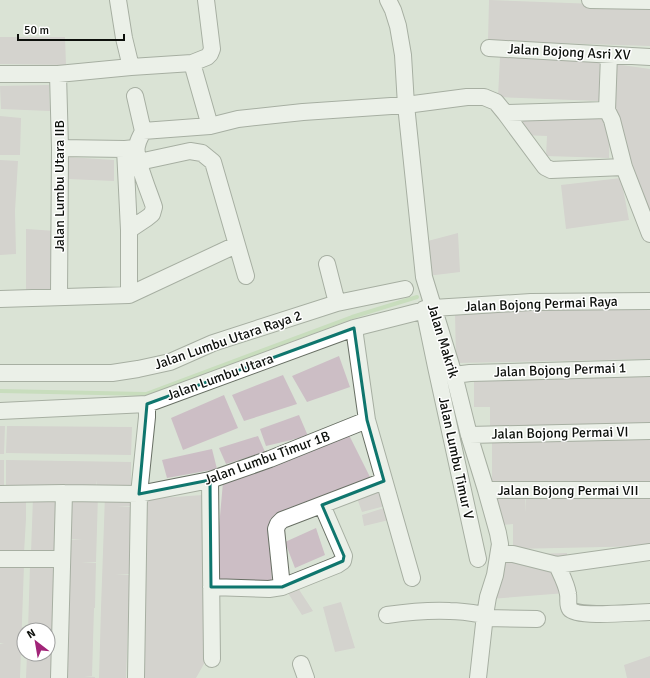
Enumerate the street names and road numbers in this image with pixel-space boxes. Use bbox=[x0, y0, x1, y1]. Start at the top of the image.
street label: Jalan Bojong Asri XV bbox=[507, 40, 631, 64]
street label: Jalan Lumbu Utara IIB bbox=[51, 120, 68, 252]
street label: Jalan Bojong Permai Raya bbox=[464, 293, 618, 315]
street label: Jalan Makrik bbox=[424, 302, 462, 380]
street label: Jalan Lumbu Utara Raya 2 bbox=[152, 307, 304, 373]
street label: Jalan Lumbu Utara bbox=[164, 350, 276, 404]
street label: Jalan Bojong Permai 1 bbox=[494, 359, 626, 381]
street label: Jalan Lumbu Timur V bbox=[435, 395, 477, 521]
street label: Jalan Bojong Permai VI bbox=[491, 423, 629, 443]
street label: Jalan Lumbu Timur 1B bbox=[202, 427, 332, 489]
street label: Jalan Bojong Permai VII bbox=[497, 482, 639, 499]

